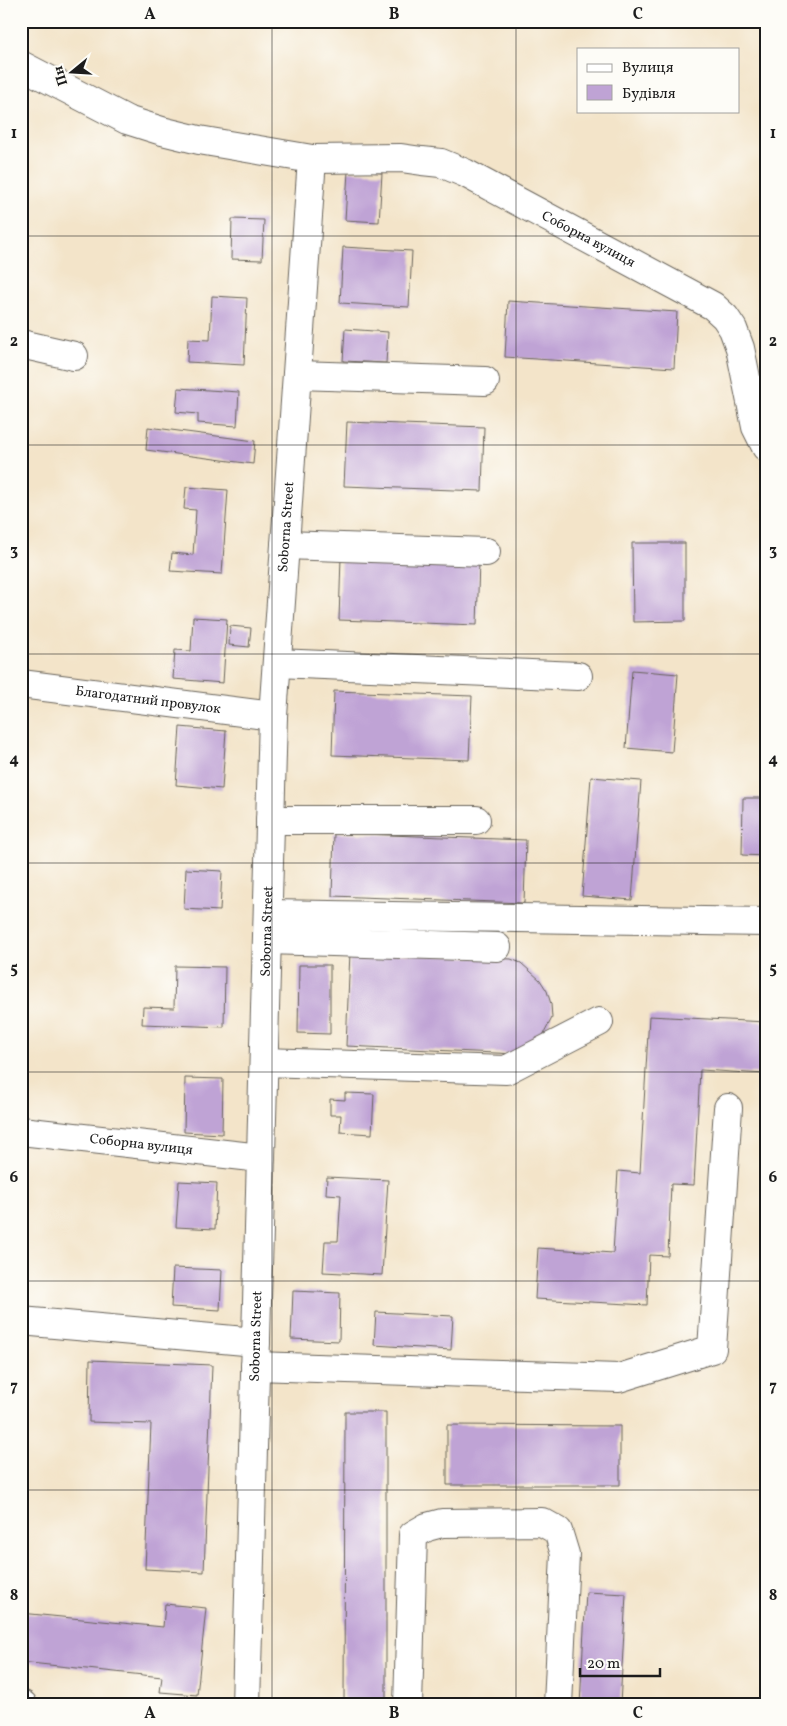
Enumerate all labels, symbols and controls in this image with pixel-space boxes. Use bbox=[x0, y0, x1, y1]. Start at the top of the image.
text: A bbox=[144, 4, 156, 26]
text: B bbox=[389, 4, 400, 26]
text: C bbox=[633, 4, 643, 26]
north arrow bbox=[48, 48, 98, 98]
legend bbox=[577, 48, 740, 112]
text: Вулиця bbox=[622, 58, 674, 79]
text: Пн bbox=[49, 63, 73, 88]
text: Будівля bbox=[622, 84, 676, 105]
text: 1 bbox=[11, 123, 17, 145]
text: 1 bbox=[770, 123, 776, 145]
street label: Соборна вулиця bbox=[538, 206, 638, 272]
text: 2 bbox=[10, 331, 18, 353]
text: 2 bbox=[769, 331, 777, 353]
street label: Soborna Street bbox=[274, 481, 299, 573]
text: 3 bbox=[10, 540, 18, 562]
text: 3 bbox=[769, 540, 777, 562]
street label: Благодатний провулок bbox=[74, 681, 222, 719]
text: 4 bbox=[9, 749, 19, 771]
text: 4 bbox=[768, 749, 778, 771]
street label: Soborna Street bbox=[256, 885, 278, 977]
text: 5 bbox=[10, 958, 18, 980]
text: 5 bbox=[769, 958, 777, 980]
street label: Соборна вулиця bbox=[89, 1129, 194, 1160]
text: 6 bbox=[10, 1167, 19, 1189]
text: 6 bbox=[769, 1167, 778, 1189]
street label: Soborna Street bbox=[245, 1290, 267, 1382]
text: 7 bbox=[10, 1376, 18, 1398]
text: 7 bbox=[769, 1376, 777, 1398]
text: 8 bbox=[10, 1585, 18, 1607]
text: 8 bbox=[769, 1585, 777, 1607]
scale bar bbox=[580, 1646, 660, 1678]
text: 20 m bbox=[587, 1654, 620, 1675]
text: A bbox=[144, 1703, 156, 1725]
text: B bbox=[389, 1703, 400, 1725]
text: C bbox=[633, 1703, 643, 1725]

